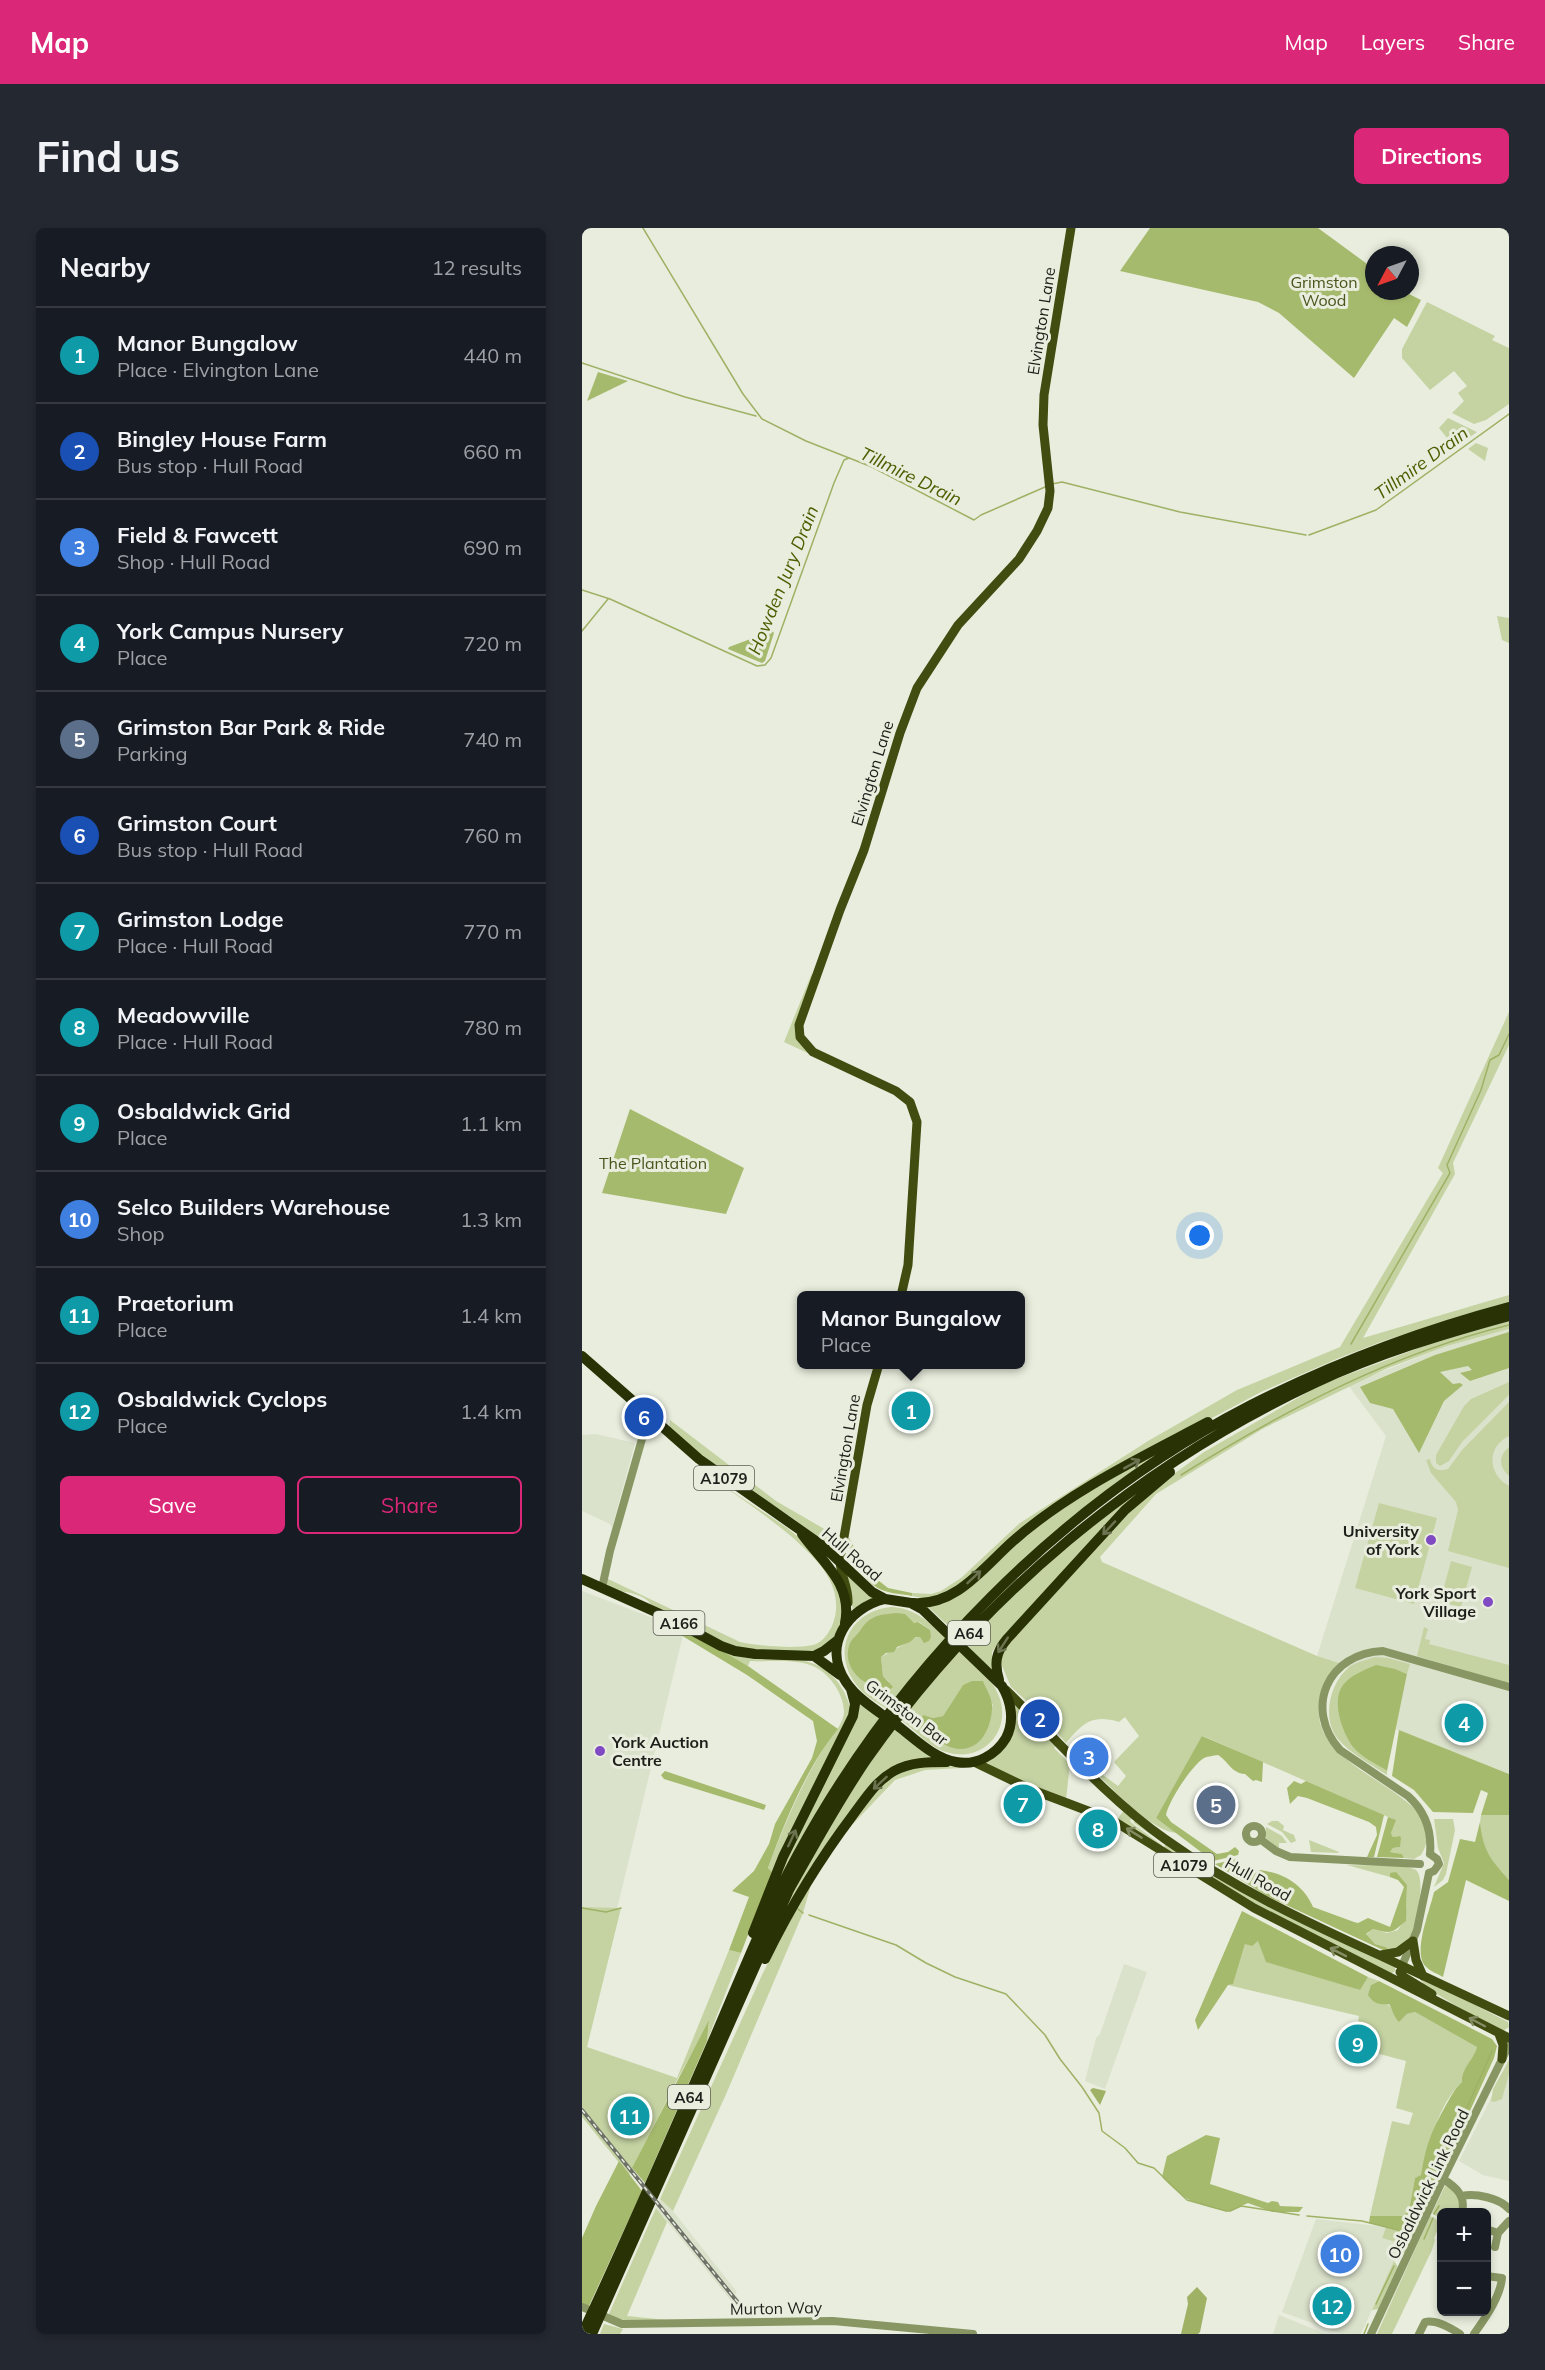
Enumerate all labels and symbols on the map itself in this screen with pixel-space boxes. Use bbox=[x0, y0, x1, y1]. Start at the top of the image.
north arrow bbox=[1365, 246, 1419, 300]
street label: Elvington Lane bbox=[1023, 266, 1059, 376]
park label: Grimston Wood bbox=[1290, 272, 1358, 310]
water label: Tillmire Drain bbox=[1370, 421, 1472, 505]
water label: Tillmire Drain bbox=[856, 441, 966, 511]
water label: Howden Jury Drain bbox=[743, 502, 823, 658]
street label: Elvington Lane bbox=[846, 718, 898, 828]
park label: The Plantation bbox=[599, 1153, 707, 1173]
your location bbox=[1185, 1221, 1214, 1250]
pin: 1 bbox=[892, 1388, 930, 1434]
street label: Elvington Lane bbox=[826, 1393, 864, 1503]
pin: 6 bbox=[624, 1394, 664, 1440]
one-way arrow bbox=[1123, 1458, 1140, 1470]
road number: A1079 bbox=[694, 1466, 754, 1490]
one-way arrow bbox=[1102, 1520, 1116, 1535]
place label: University of York bbox=[1343, 1521, 1420, 1559]
street label: Hull Road bbox=[818, 1523, 886, 1585]
marker: University of York bbox=[1424, 1533, 1438, 1547]
one-way arrow bbox=[966, 1570, 981, 1584]
place label: York Sport Village bbox=[1395, 1583, 1476, 1621]
marker: York Sport Village bbox=[1481, 1595, 1495, 1609]
road number: A166 bbox=[654, 1611, 704, 1635]
road number: A64 bbox=[948, 1621, 990, 1645]
one-way arrow bbox=[997, 1637, 1009, 1653]
street label: Grimston Bar bbox=[862, 1675, 952, 1750]
pin: 2 bbox=[1020, 1696, 1060, 1742]
pin: 4 bbox=[1444, 1700, 1484, 1746]
place label: York Auction Centre bbox=[611, 1732, 709, 1770]
pin: 3 bbox=[1070, 1734, 1108, 1780]
marker: York Auction Centre bbox=[593, 1744, 607, 1758]
one-way arrow bbox=[872, 1776, 887, 1790]
pin: 7 bbox=[1004, 1782, 1042, 1826]
pin: 5 bbox=[1196, 1782, 1236, 1828]
pin: 8 bbox=[1078, 1806, 1118, 1852]
one-way arrow bbox=[1126, 1826, 1143, 1838]
one-way arrow bbox=[786, 1829, 798, 1847]
road number: A1079 bbox=[1154, 1853, 1214, 1877]
street label: Hull Road bbox=[1221, 1853, 1295, 1905]
one-way arrow bbox=[1330, 1945, 1348, 1957]
one-way arrow bbox=[1468, 2016, 1486, 2027]
pin: 9 bbox=[1338, 2022, 1378, 2066]
road number: A64 bbox=[668, 2085, 710, 2109]
pin: 11 bbox=[610, 2094, 650, 2138]
street label: Osbaldwick Link Road bbox=[1383, 2106, 1473, 2262]
pin: 10 bbox=[1320, 2232, 1359, 2276]
pin: 12 bbox=[1312, 2284, 1352, 2328]
street label: Murton Way bbox=[730, 2297, 823, 2319]

